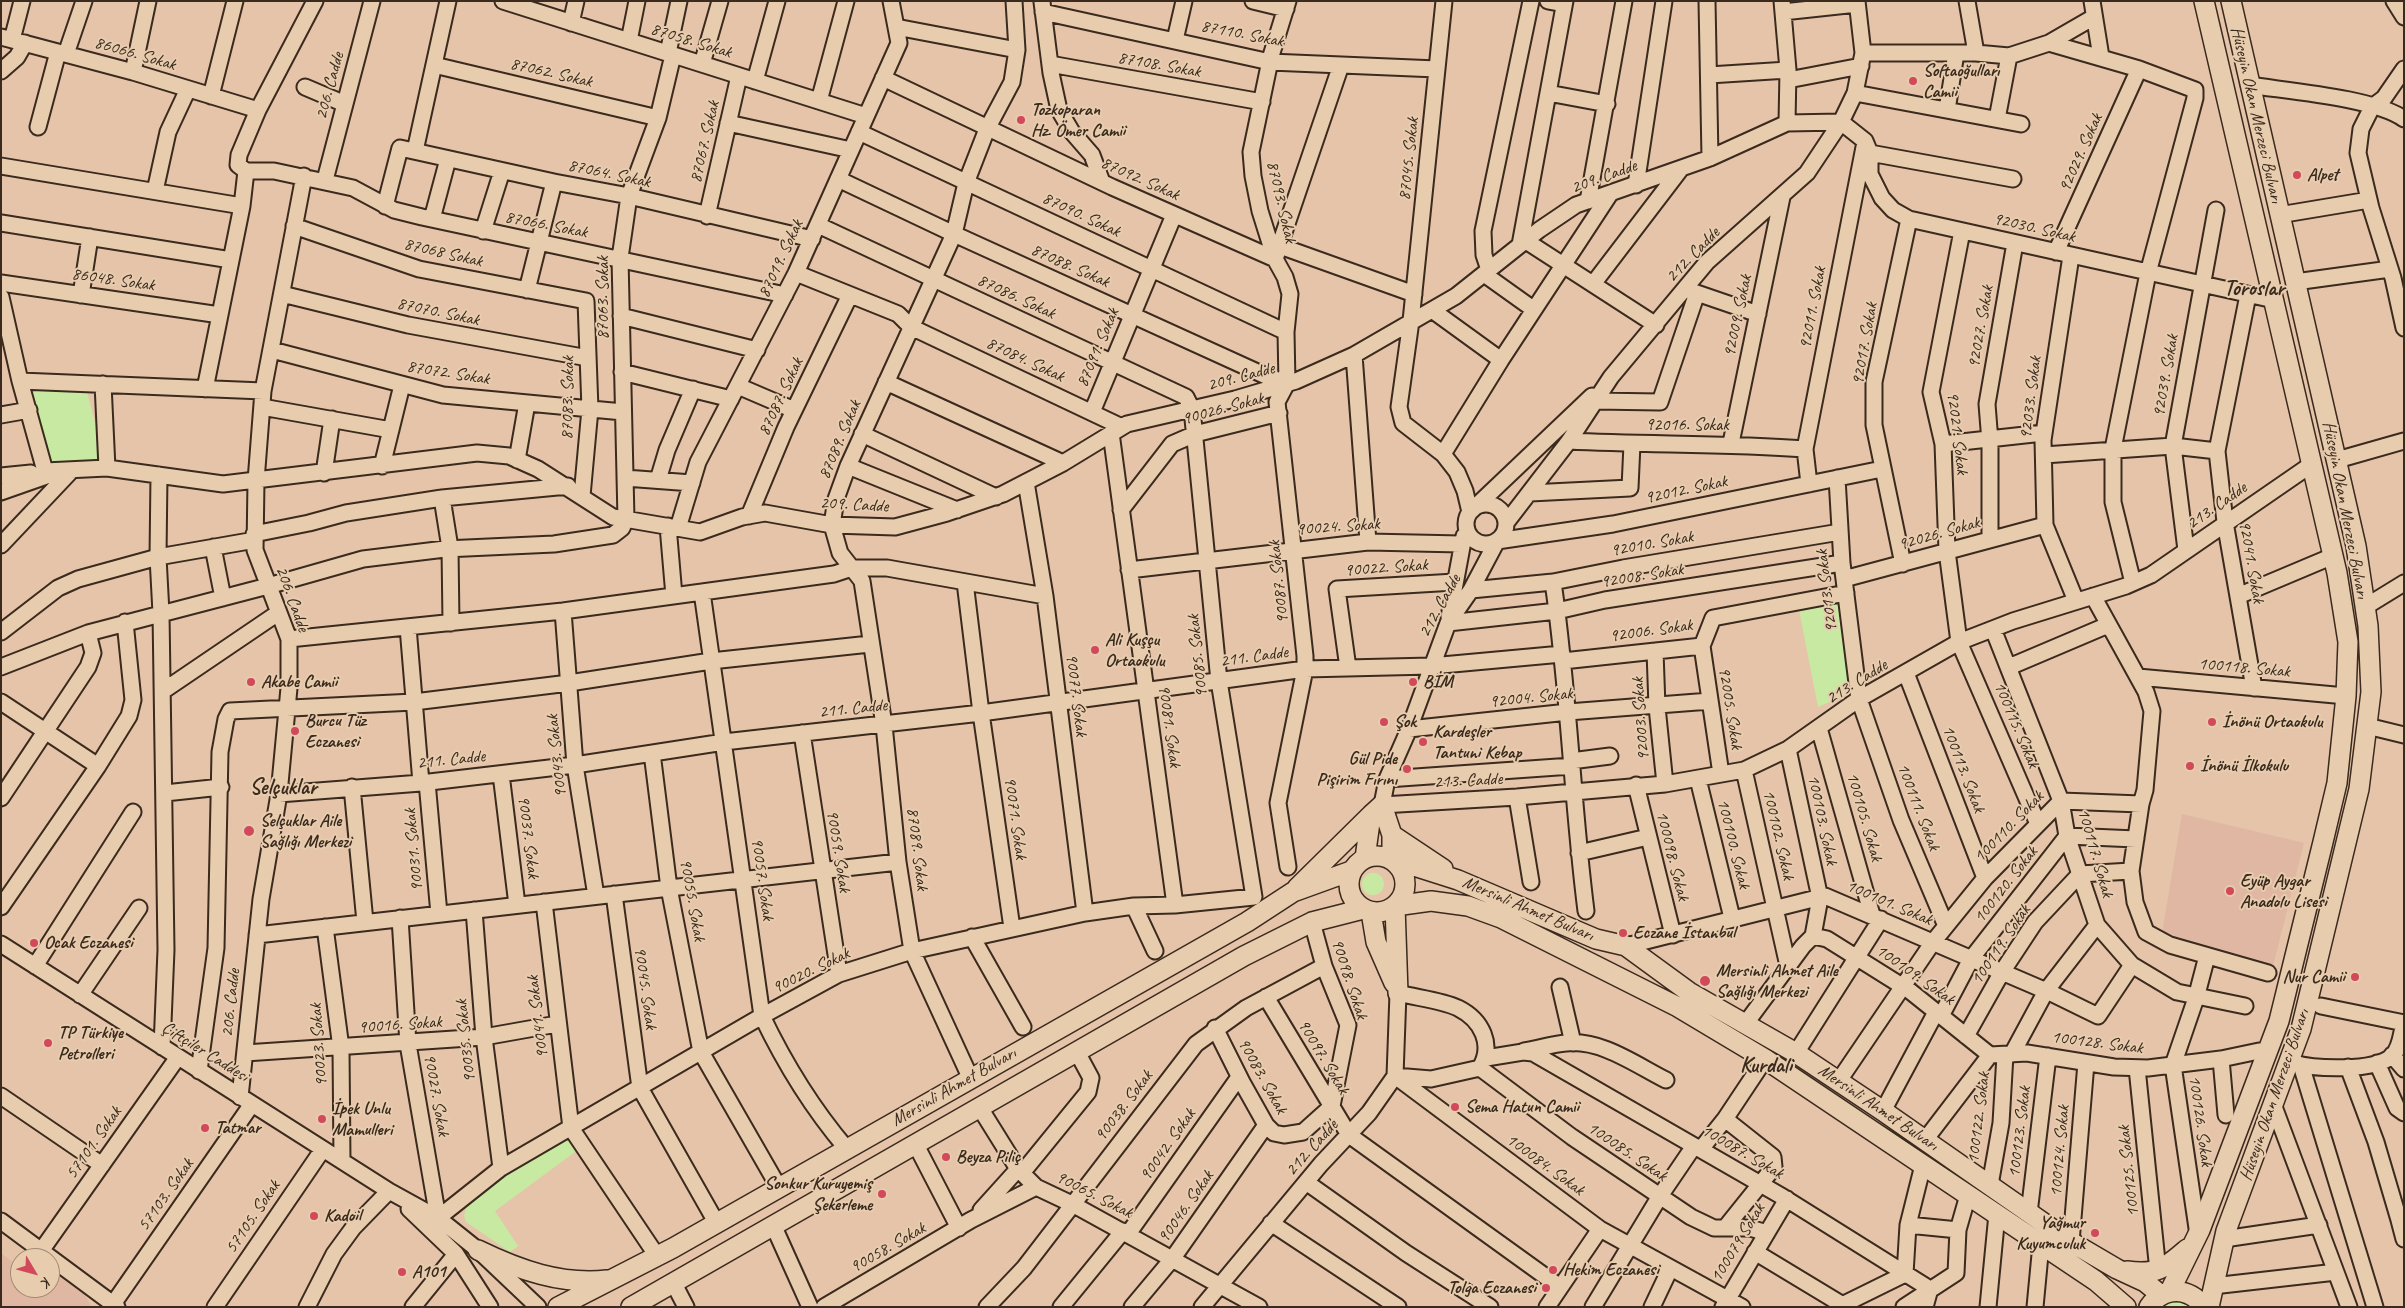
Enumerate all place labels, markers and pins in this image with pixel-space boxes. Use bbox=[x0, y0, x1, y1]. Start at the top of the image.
place label: Softaoğulları Camii bbox=[1923, 60, 1999, 102]
marker: Softaoğulları Camii bbox=[1907, 75, 1919, 87]
place label: Tozkoparan Hz. Ömer Camii bbox=[1031, 99, 1125, 142]
marker: Tozkoparan Hz. Ömer Camii bbox=[1015, 114, 1027, 126]
place label: Alpet bbox=[2307, 164, 2338, 186]
marker: Alpet bbox=[2291, 169, 2303, 181]
place label: Ali Kuşçu Ortaokulu bbox=[1105, 629, 1164, 672]
marker: Ali Kuşçu Ortaokulu bbox=[1089, 644, 1101, 656]
place label: Akabe Camii bbox=[261, 671, 337, 693]
place label: BİM bbox=[1423, 671, 1453, 693]
marker: Akabe Camii bbox=[245, 676, 257, 688]
marker: BİM bbox=[1407, 676, 1419, 688]
place label: Burcu Tüz Eczanesi bbox=[305, 710, 366, 752]
place label: Şok bbox=[1394, 711, 1416, 733]
place label: İnönü Ortaokulu bbox=[2222, 711, 2322, 733]
marker: Şok bbox=[1378, 716, 1390, 728]
marker: İnönü Ortaokulu bbox=[2206, 716, 2218, 728]
place label: Kardeşler Tantuni Kebap bbox=[1433, 721, 1521, 764]
marker: Burcu Tüz Eczanesi bbox=[289, 725, 301, 737]
marker: Kardeşler Tantuni Kebap bbox=[1417, 736, 1429, 748]
place label: Gül Pide Pişirim Fırını bbox=[1317, 748, 1397, 791]
place label: İnönü İlkokulu bbox=[2200, 755, 2288, 777]
marker: İnönü İlkokulu bbox=[2184, 760, 2196, 772]
marker: Gül Pide Pişirim Fırını bbox=[1401, 763, 1413, 775]
place label: Selçuklar Aile Sağlığı Merkezi bbox=[260, 810, 351, 852]
marker: Selçuklar Aile Sağlığı Merkezi bbox=[242, 824, 256, 838]
place label: Eyüp Aygar Anadolu Lisesi bbox=[2240, 870, 2327, 912]
marker: Eyüp Aygar Anadolu Lisesi bbox=[2224, 885, 2236, 897]
place label: Eczane İstanbul bbox=[1633, 922, 1735, 944]
marker: Eczane İstanbul bbox=[1617, 927, 1629, 939]
place label: Ocak Eczanesi bbox=[44, 932, 133, 954]
marker: Ocak Eczanesi bbox=[28, 937, 40, 949]
place label: Mersinli Ahmet Aile Sağlığı Merkezi bbox=[1716, 960, 1838, 1002]
place label: Nur Camii bbox=[2282, 966, 2345, 988]
marker: Nur Camii bbox=[2349, 971, 2361, 983]
marker: Mersinli Ahmet Aile Sağlığı Merkezi bbox=[1698, 974, 1712, 988]
place label: TP Türkiye Petrolleri bbox=[58, 1022, 123, 1064]
marker: TP Türkiye Petrolleri bbox=[42, 1037, 54, 1049]
place label: Sema Hatun Camii bbox=[1465, 1096, 1579, 1118]
place label: İpek Unlu Mamulleri bbox=[332, 1098, 393, 1140]
marker: Sema Hatun Camii bbox=[1449, 1101, 1461, 1113]
marker: İpek Unlu Mamulleri bbox=[316, 1113, 328, 1125]
place label: Tatmar bbox=[215, 1117, 260, 1139]
marker: Tatmar bbox=[199, 1122, 211, 1134]
place label: Beyza Piliç bbox=[956, 1146, 1020, 1168]
marker: Beyza Piliç bbox=[940, 1151, 952, 1163]
place label: Sonkur Kuruyemiş Şekerleme bbox=[764, 1173, 872, 1216]
marker: Sonkur Kuruyemiş Şekerleme bbox=[876, 1188, 888, 1200]
place label: Kadoil bbox=[324, 1205, 361, 1227]
marker: Kadoil bbox=[308, 1210, 320, 1222]
place label: Yağmur Kuyumculuk bbox=[2016, 1212, 2085, 1254]
marker: Yağmur Kuyumculuk bbox=[2089, 1227, 2101, 1239]
place label: Hekim Eczanesi bbox=[1563, 1259, 1659, 1281]
place label: A101 bbox=[412, 1261, 445, 1283]
marker: Hekim Eczanesi bbox=[1547, 1264, 1559, 1276]
marker: A101 bbox=[396, 1266, 408, 1278]
place label: Tolga Eczanesi bbox=[1447, 1277, 1536, 1299]
marker: Tolga Eczanesi bbox=[1540, 1282, 1552, 1294]

